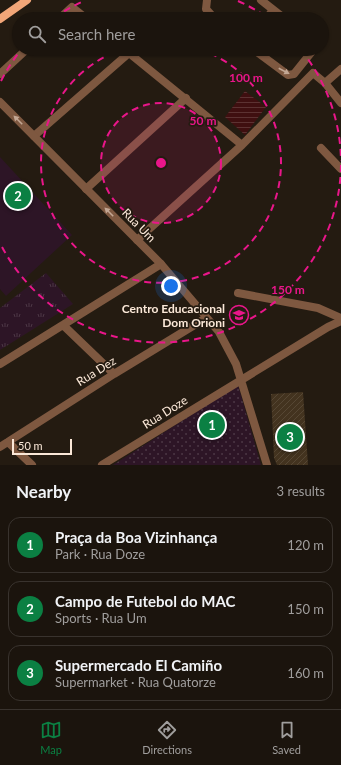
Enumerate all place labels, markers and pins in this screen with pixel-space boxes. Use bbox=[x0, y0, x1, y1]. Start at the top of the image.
centre of rings bbox=[154, 156, 168, 170]
pin: 2 bbox=[5, 181, 31, 211]
place label: Centro Educacional Dom Orioni bbox=[122, 301, 225, 330]
school or university icon: Centro Educacional Dom Orioni bbox=[228, 304, 250, 326]
pin: 1 bbox=[199, 410, 225, 440]
pin: 3 bbox=[277, 422, 303, 452]

